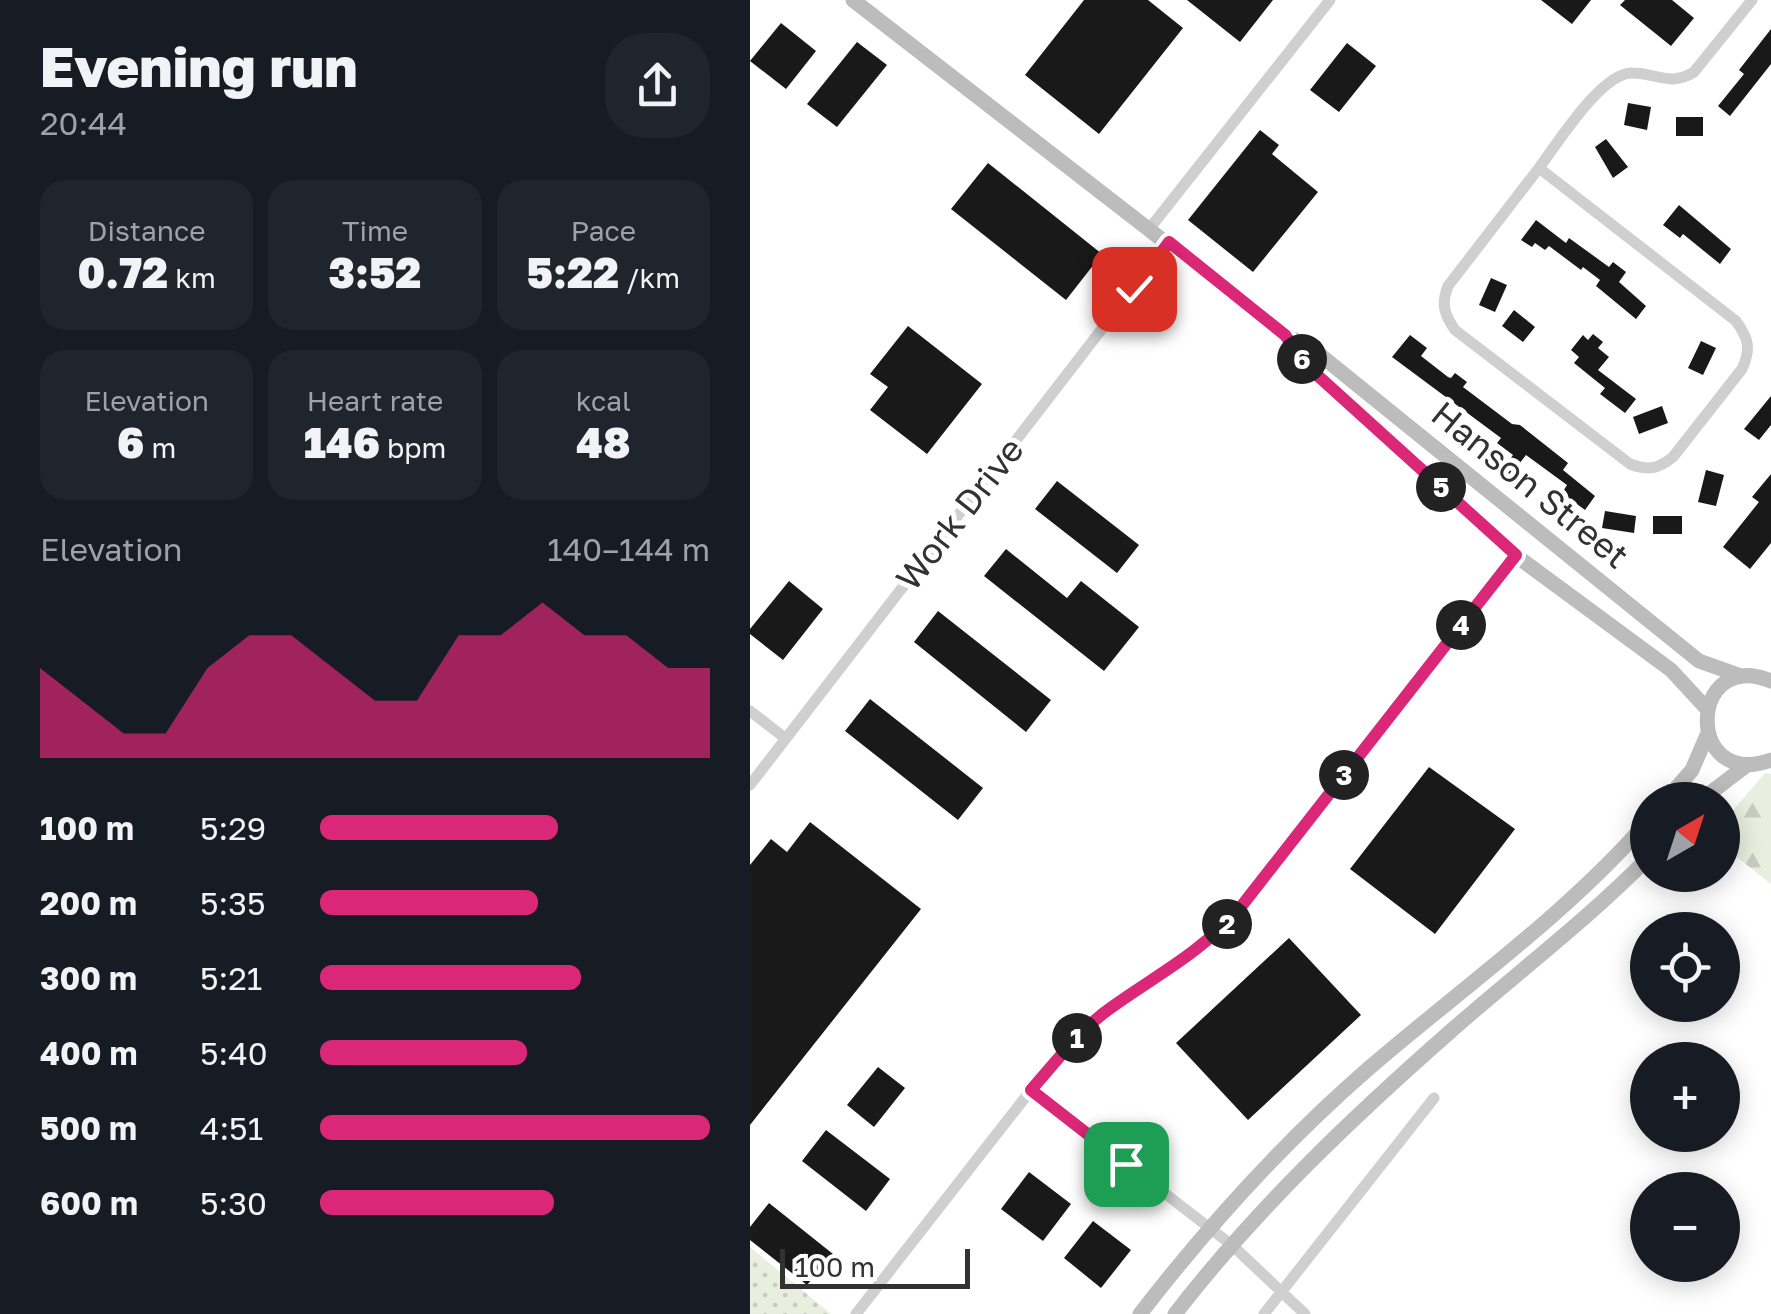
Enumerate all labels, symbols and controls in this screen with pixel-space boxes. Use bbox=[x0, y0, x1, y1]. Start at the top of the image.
text: Evening run bbox=[40, 33, 358, 99]
button: share bbox=[605, 33, 710, 138]
text: 20:44 bbox=[40, 104, 127, 142]
text: Distance bbox=[88, 214, 206, 247]
text: Time bbox=[342, 214, 408, 247]
text: Pace bbox=[571, 214, 636, 247]
text: 0.72 bbox=[78, 247, 168, 297]
text: 3:52 bbox=[329, 247, 421, 297]
text: 5:22 bbox=[527, 247, 619, 297]
pin bbox=[1092, 247, 1177, 332]
text: km bbox=[168, 261, 216, 294]
text: /km bbox=[619, 261, 680, 294]
icon: check bbox=[1107, 262, 1162, 317]
pin: 6 bbox=[1277, 334, 1327, 384]
text: 6 bbox=[1293, 342, 1311, 375]
text: Elevation bbox=[84, 384, 209, 417]
text: Heart rate bbox=[307, 384, 443, 417]
text: kcal bbox=[576, 384, 631, 417]
street label: Hanson Street bbox=[1424, 392, 1638, 576]
text: 6 bbox=[117, 417, 144, 467]
text: 146 bbox=[304, 417, 380, 467]
text: 48 bbox=[576, 417, 630, 467]
street label: Work Drive bbox=[887, 429, 1032, 598]
text: m bbox=[144, 431, 176, 464]
text: bpm bbox=[380, 431, 446, 464]
pin: 5 bbox=[1416, 462, 1466, 512]
text: 5 bbox=[1432, 470, 1450, 503]
text: Elevation bbox=[40, 530, 182, 568]
text: 140–144 m bbox=[547, 530, 710, 568]
pin: 4 bbox=[1436, 600, 1486, 650]
text: 4 bbox=[1452, 608, 1470, 641]
pin: 3 bbox=[1319, 750, 1369, 800]
text: 3 bbox=[1335, 758, 1353, 791]
north arrow bbox=[1630, 782, 1740, 892]
map controls bbox=[1630, 782, 1740, 1282]
text: 100 m bbox=[40, 809, 134, 847]
text: 5:29 bbox=[200, 809, 266, 847]
text: 200 m bbox=[40, 884, 137, 922]
text: 5:35 bbox=[200, 884, 265, 922]
pin: 2 bbox=[1202, 899, 1252, 949]
text: 2 bbox=[1218, 907, 1236, 940]
button: locate bbox=[1630, 912, 1740, 1022]
text: 300 m bbox=[40, 959, 137, 997]
text: 5:21 bbox=[200, 959, 262, 997]
pin: 1 bbox=[1052, 1013, 1102, 1063]
text: 1 bbox=[1070, 1021, 1084, 1054]
text: 400 m bbox=[40, 1034, 138, 1072]
text: 5:40 bbox=[200, 1034, 268, 1072]
button: + bbox=[1630, 1042, 1740, 1152]
text: 500 m bbox=[40, 1109, 137, 1147]
text: 4:51 bbox=[200, 1109, 263, 1147]
pin bbox=[1084, 1122, 1169, 1207]
icon: arrive bbox=[1099, 1137, 1154, 1192]
button: − bbox=[1630, 1172, 1740, 1282]
text: 600 m bbox=[40, 1184, 138, 1222]
text: 5:30 bbox=[200, 1184, 267, 1222]
scale bar bbox=[780, 1244, 970, 1288]
text: 100 m bbox=[795, 1250, 875, 1283]

